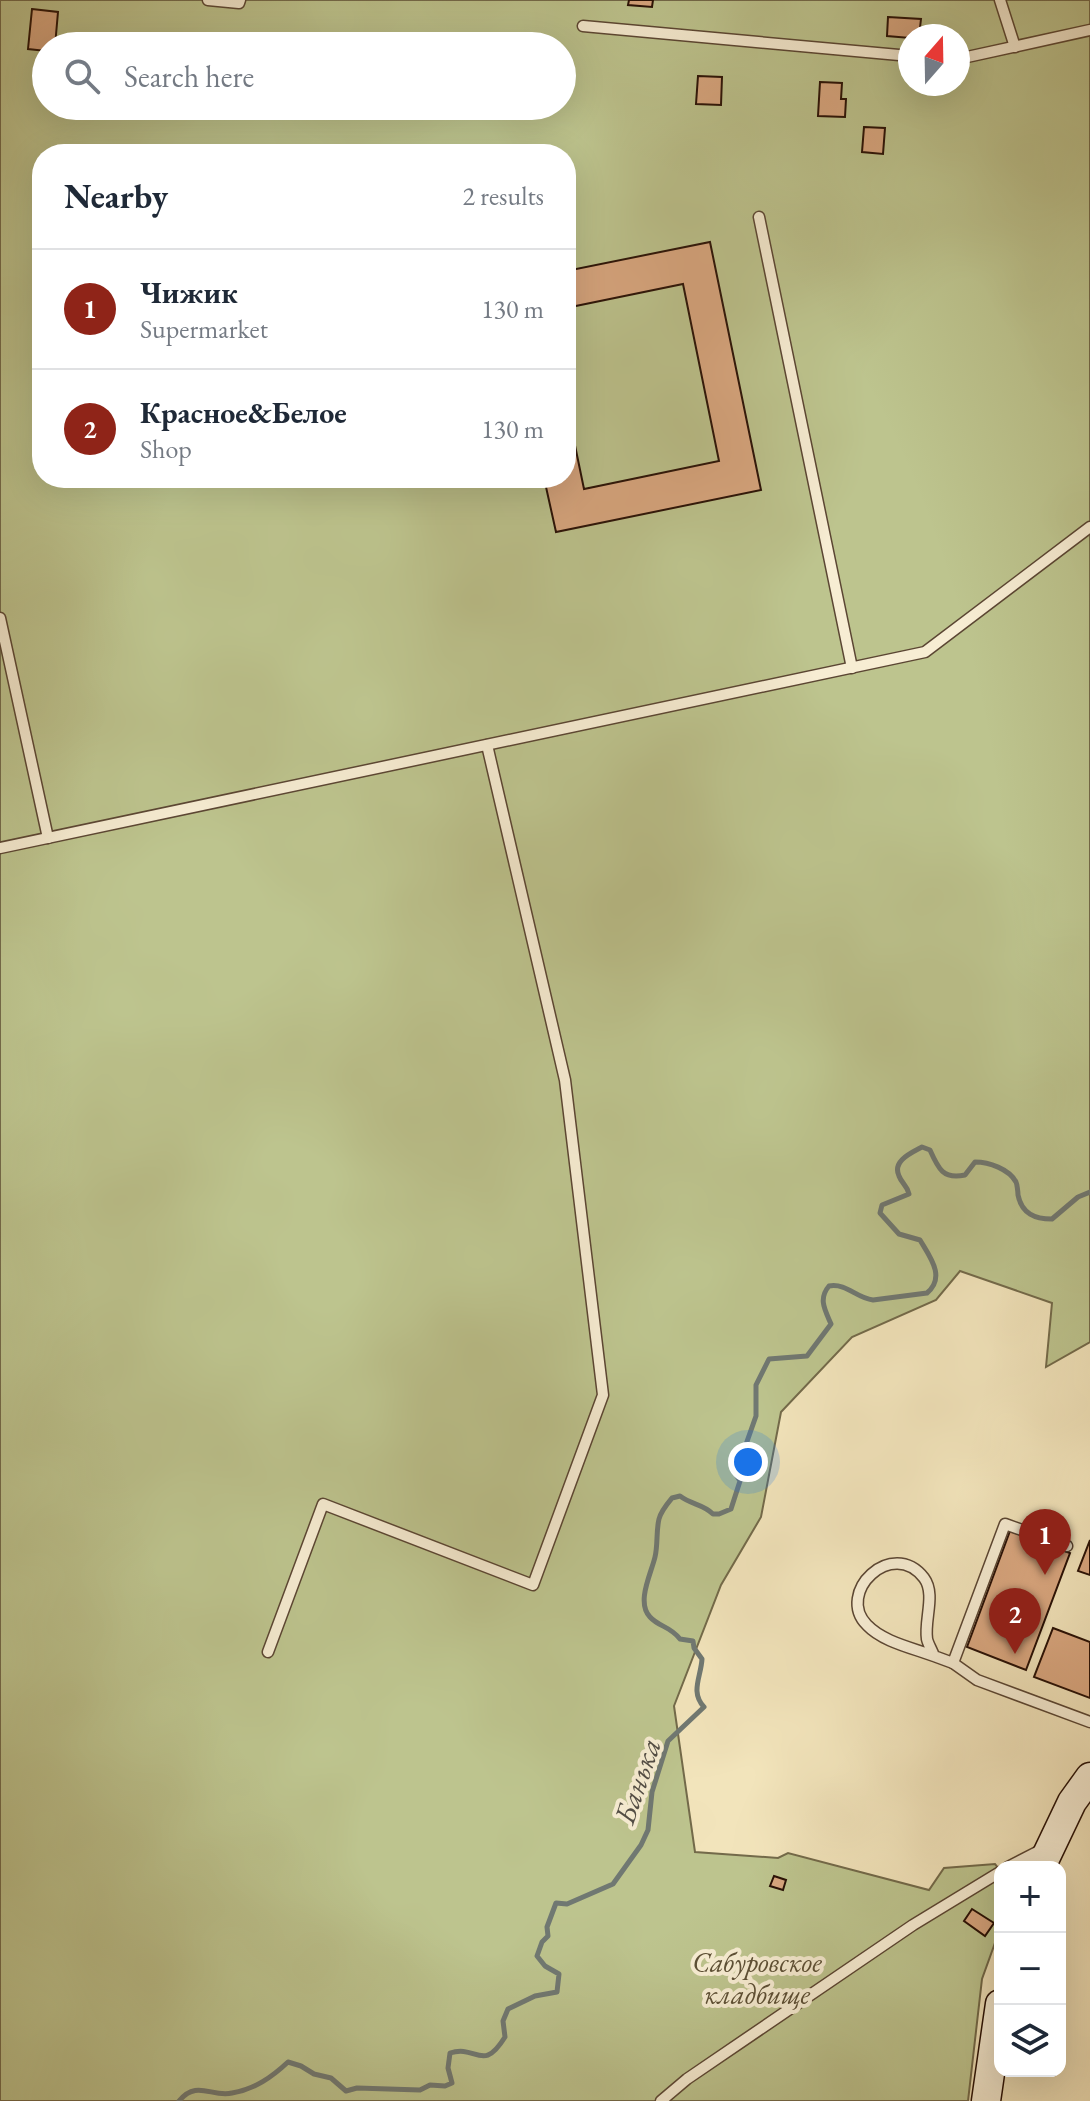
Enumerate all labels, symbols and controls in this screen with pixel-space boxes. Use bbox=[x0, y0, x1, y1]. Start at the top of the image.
north arrow bbox=[898, 24, 970, 96]
search box bbox=[32, 32, 576, 120]
icon: search bbox=[60, 54, 104, 98]
text: Search here bbox=[124, 57, 254, 96]
text: Nearby bbox=[64, 174, 168, 218]
text: 2 results bbox=[463, 179, 544, 213]
text: Чижик bbox=[140, 273, 238, 312]
text: 1 bbox=[83, 292, 97, 326]
text: 130 m bbox=[481, 292, 544, 326]
text: Supermarket bbox=[140, 312, 268, 346]
text: Красное&Белое bbox=[140, 393, 347, 432]
text: 2 bbox=[83, 412, 97, 446]
text: 130 m bbox=[481, 412, 544, 446]
text: Shop bbox=[140, 432, 192, 466]
your location bbox=[728, 1442, 768, 1482]
pin: 1 bbox=[1019, 1509, 1071, 1575]
pin: 2 bbox=[989, 1588, 1041, 1654]
water label: Банька bbox=[604, 1733, 670, 1830]
map controls bbox=[994, 1861, 1066, 2077]
button: + bbox=[994, 1861, 1066, 1933]
button: − bbox=[994, 1933, 1066, 2005]
park label: Сабуровское кладбище bbox=[692, 1944, 822, 2012]
button: layers bbox=[994, 2005, 1066, 2077]

